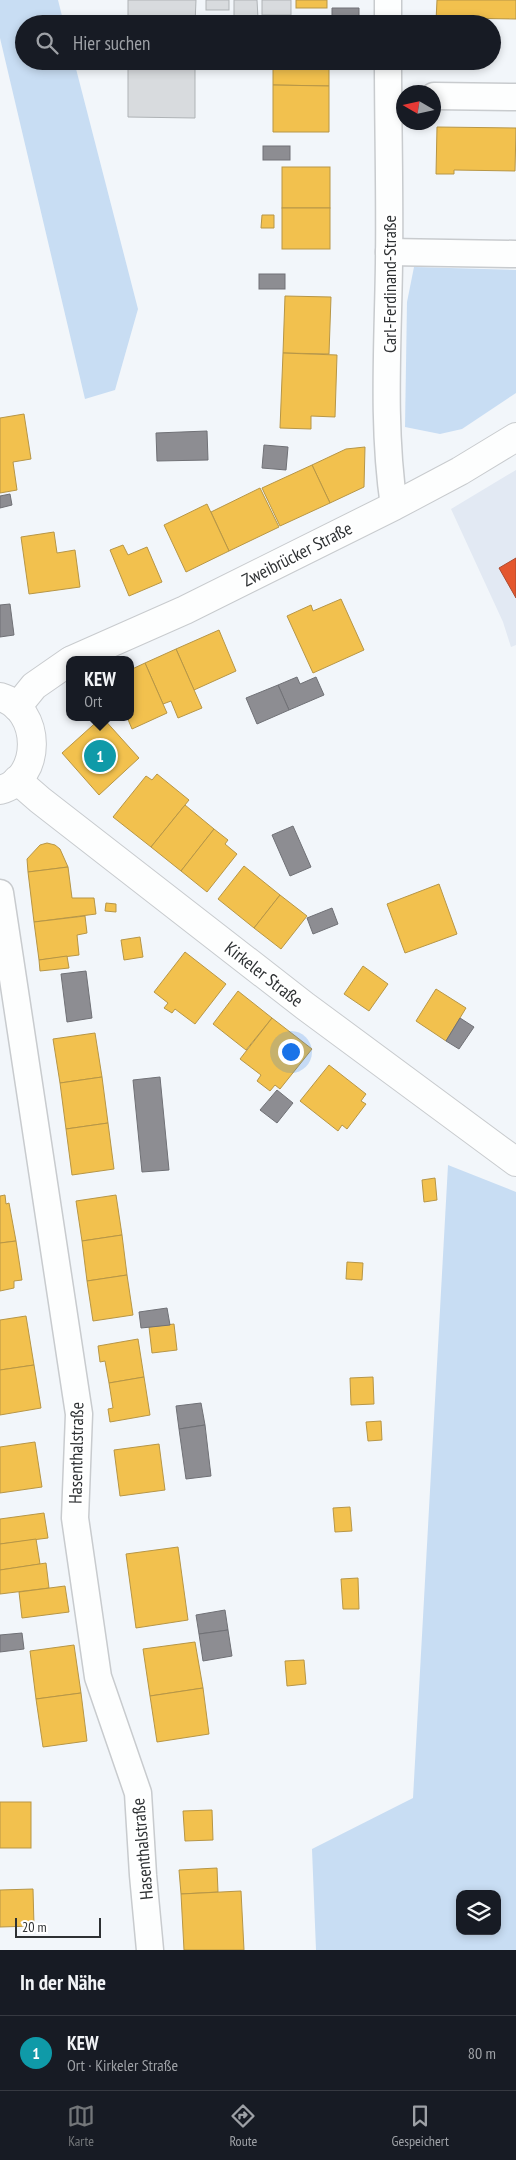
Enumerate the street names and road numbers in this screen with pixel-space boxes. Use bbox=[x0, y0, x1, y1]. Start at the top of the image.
street label: Carl-Ferdinand-Straße bbox=[378, 215, 401, 353]
street label: Zweibrücker Straße bbox=[238, 516, 356, 592]
street label: Kirkeler Straße bbox=[220, 936, 308, 1012]
street label: Hasenthalstraße bbox=[64, 1402, 88, 1504]
street label: Hasenthalstraße bbox=[126, 1797, 158, 1901]

